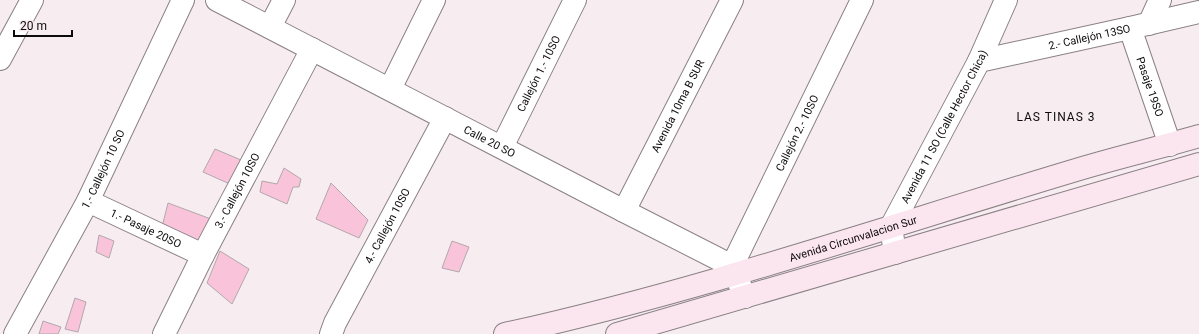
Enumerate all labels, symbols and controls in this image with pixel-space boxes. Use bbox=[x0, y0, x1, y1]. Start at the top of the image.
scale bar bbox=[14, 12, 72, 38]
text: 20 m bbox=[20, 19, 47, 33]
street label: 2.- Callejón 13SO bbox=[1047, 22, 1132, 52]
street label: Callejón 1.- 10SO bbox=[514, 33, 563, 114]
street label: Avenida 11 SO (Calle Hector Chica) bbox=[898, 48, 990, 205]
street label: Pasaje 19SO bbox=[1134, 55, 1166, 118]
street label: Avenida 10ma B SUR bbox=[649, 57, 707, 155]
street label: Callejón 2.- 10SO bbox=[773, 93, 821, 173]
district label: LAS TINAS 3 bbox=[1016, 110, 1096, 124]
street label: Calle 20 SO bbox=[462, 123, 518, 160]
street label: 1.- Callejón 10 SO bbox=[79, 127, 127, 211]
street label: 3.- Callejón 10SO bbox=[212, 151, 262, 230]
street label: 4.- Callejón 10SO bbox=[362, 186, 413, 266]
street label: 1.- Pasaje 20SO bbox=[108, 206, 184, 250]
street label: Avenida Circunvalacion Sur bbox=[788, 213, 919, 264]

